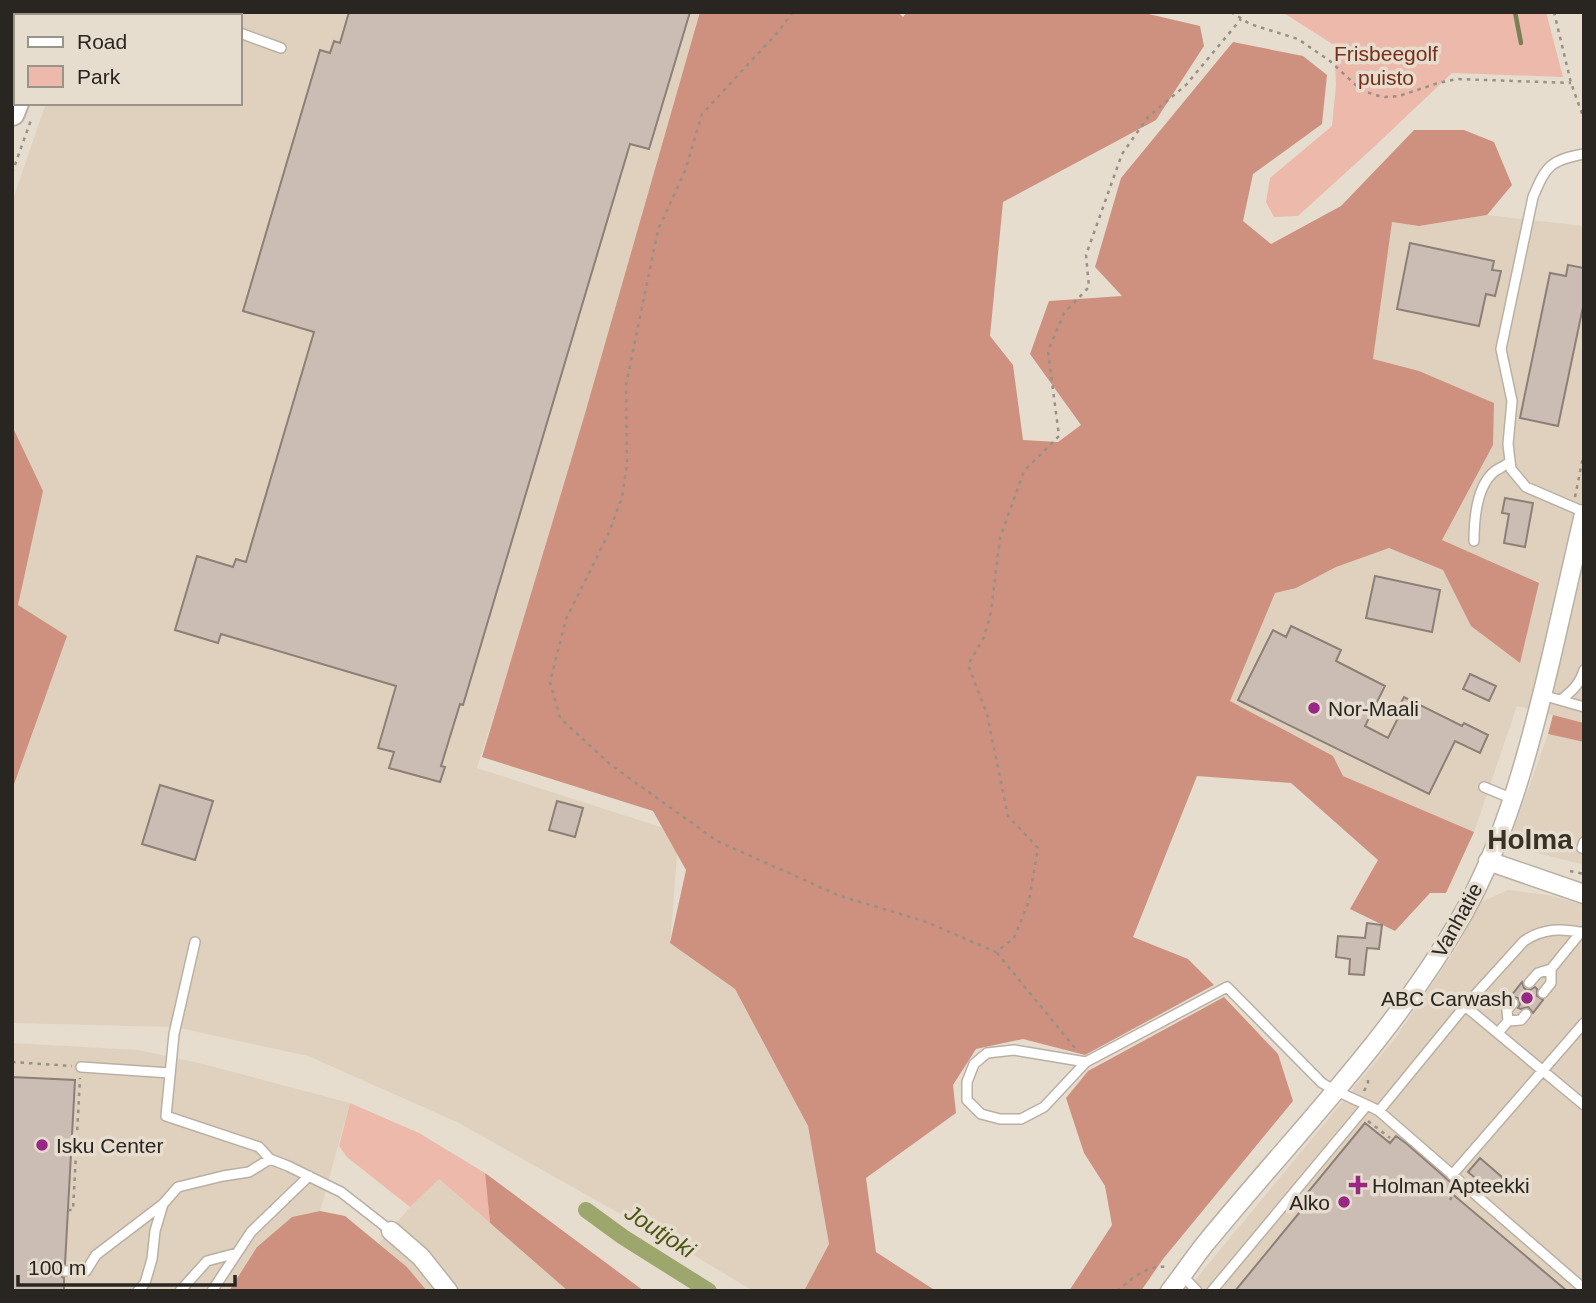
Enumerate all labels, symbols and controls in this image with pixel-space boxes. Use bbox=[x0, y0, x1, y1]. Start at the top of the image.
legend bbox=[14, 14, 242, 105]
text: Road bbox=[77, 30, 127, 53]
park label: Frisbeegolf puisto bbox=[1334, 42, 1438, 89]
text: Park bbox=[77, 65, 121, 88]
place label: Nor-Maali bbox=[1328, 697, 1419, 720]
marker: Nor-Maali bbox=[1306, 700, 1322, 716]
district label: Holma bbox=[1487, 824, 1573, 855]
street label: Vanhatie bbox=[1427, 879, 1487, 961]
place label: ABC Carwash bbox=[1381, 987, 1513, 1010]
marker: ABC Carwash bbox=[1519, 990, 1535, 1006]
place label: Isku Center bbox=[56, 1134, 163, 1157]
marker: Isku Center bbox=[34, 1137, 50, 1153]
place label: Holman Apteekki bbox=[1372, 1174, 1530, 1197]
marker: Holman Apteekki bbox=[1350, 1177, 1366, 1193]
place label: Alko bbox=[1289, 1191, 1330, 1214]
marker: Alko bbox=[1336, 1194, 1352, 1210]
water label: Joutjoki bbox=[619, 1198, 701, 1264]
scale bar bbox=[18, 1244, 234, 1288]
text: 100 m bbox=[28, 1256, 86, 1279]

